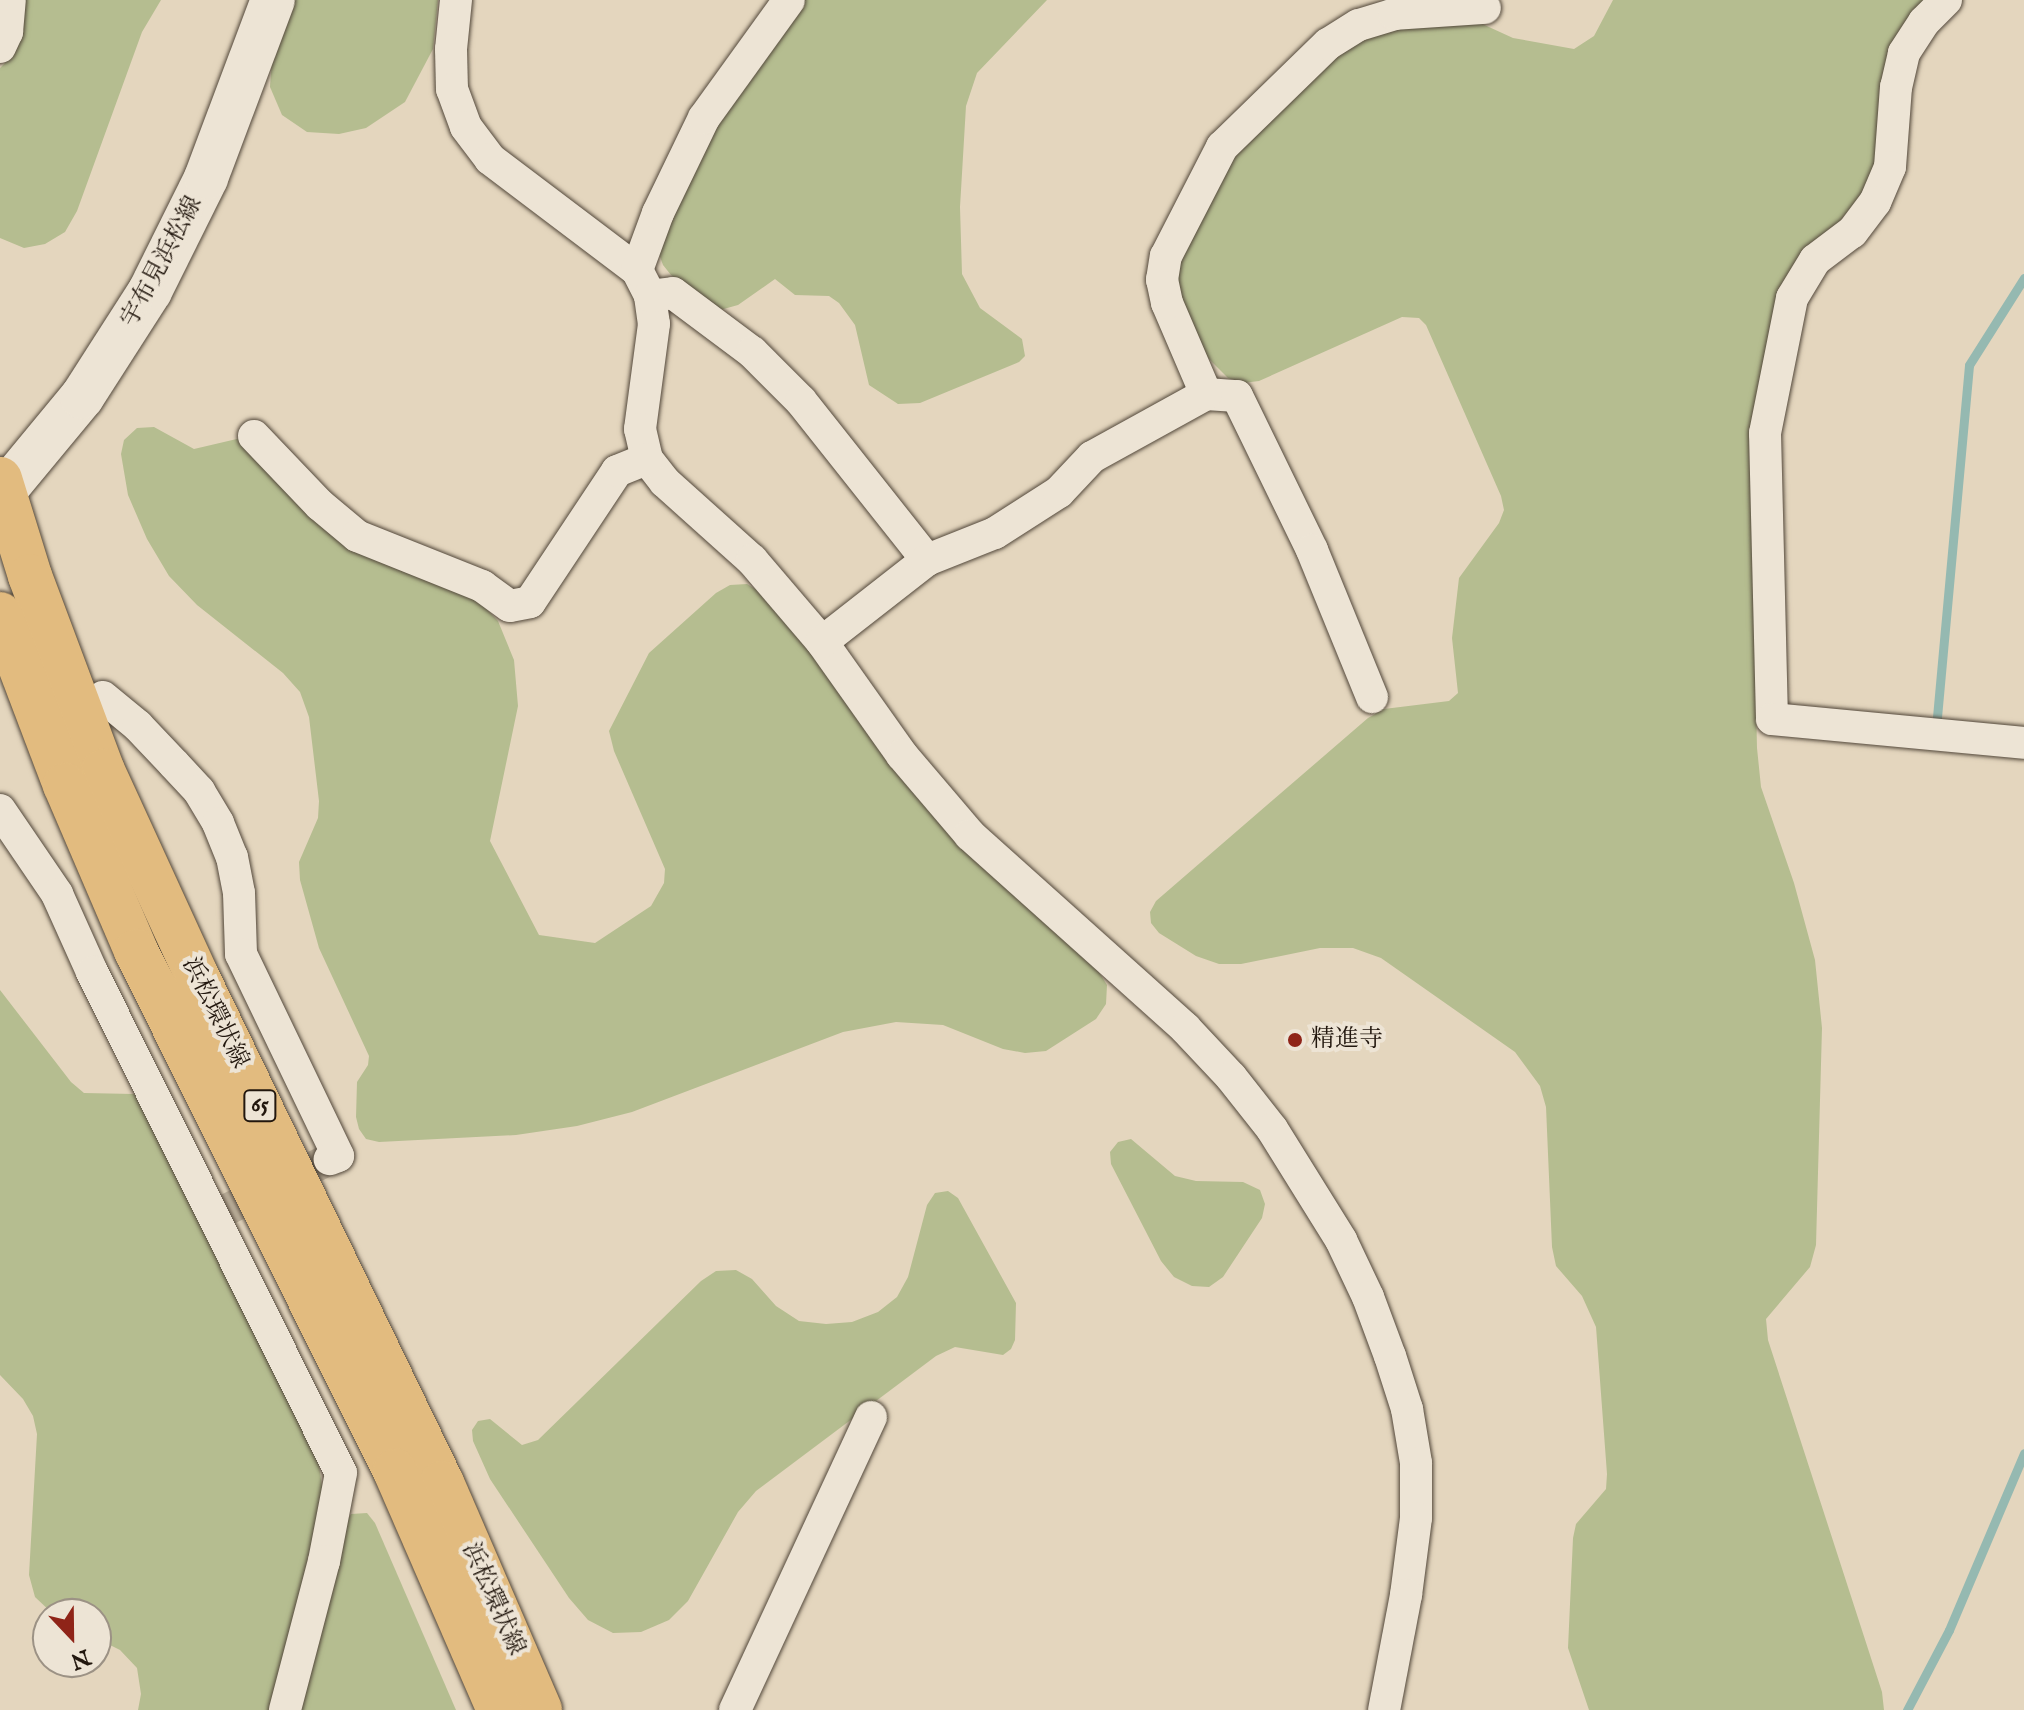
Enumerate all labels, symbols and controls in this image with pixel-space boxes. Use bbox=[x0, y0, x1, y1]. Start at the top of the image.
street label: 宇布見浜松線 bbox=[115, 192, 209, 332]
street label: 浜松環状線 bbox=[176, 953, 254, 1073]
place label: 精進寺 bbox=[1311, 1026, 1383, 1054]
marker: 精進寺 bbox=[1286, 1031, 1304, 1049]
road number: 65 bbox=[242, 1088, 278, 1124]
street label: 浜松環状線 bbox=[455, 1538, 531, 1660]
north arrow bbox=[32, 1598, 112, 1678]
text: N bbox=[66, 1642, 94, 1675]

